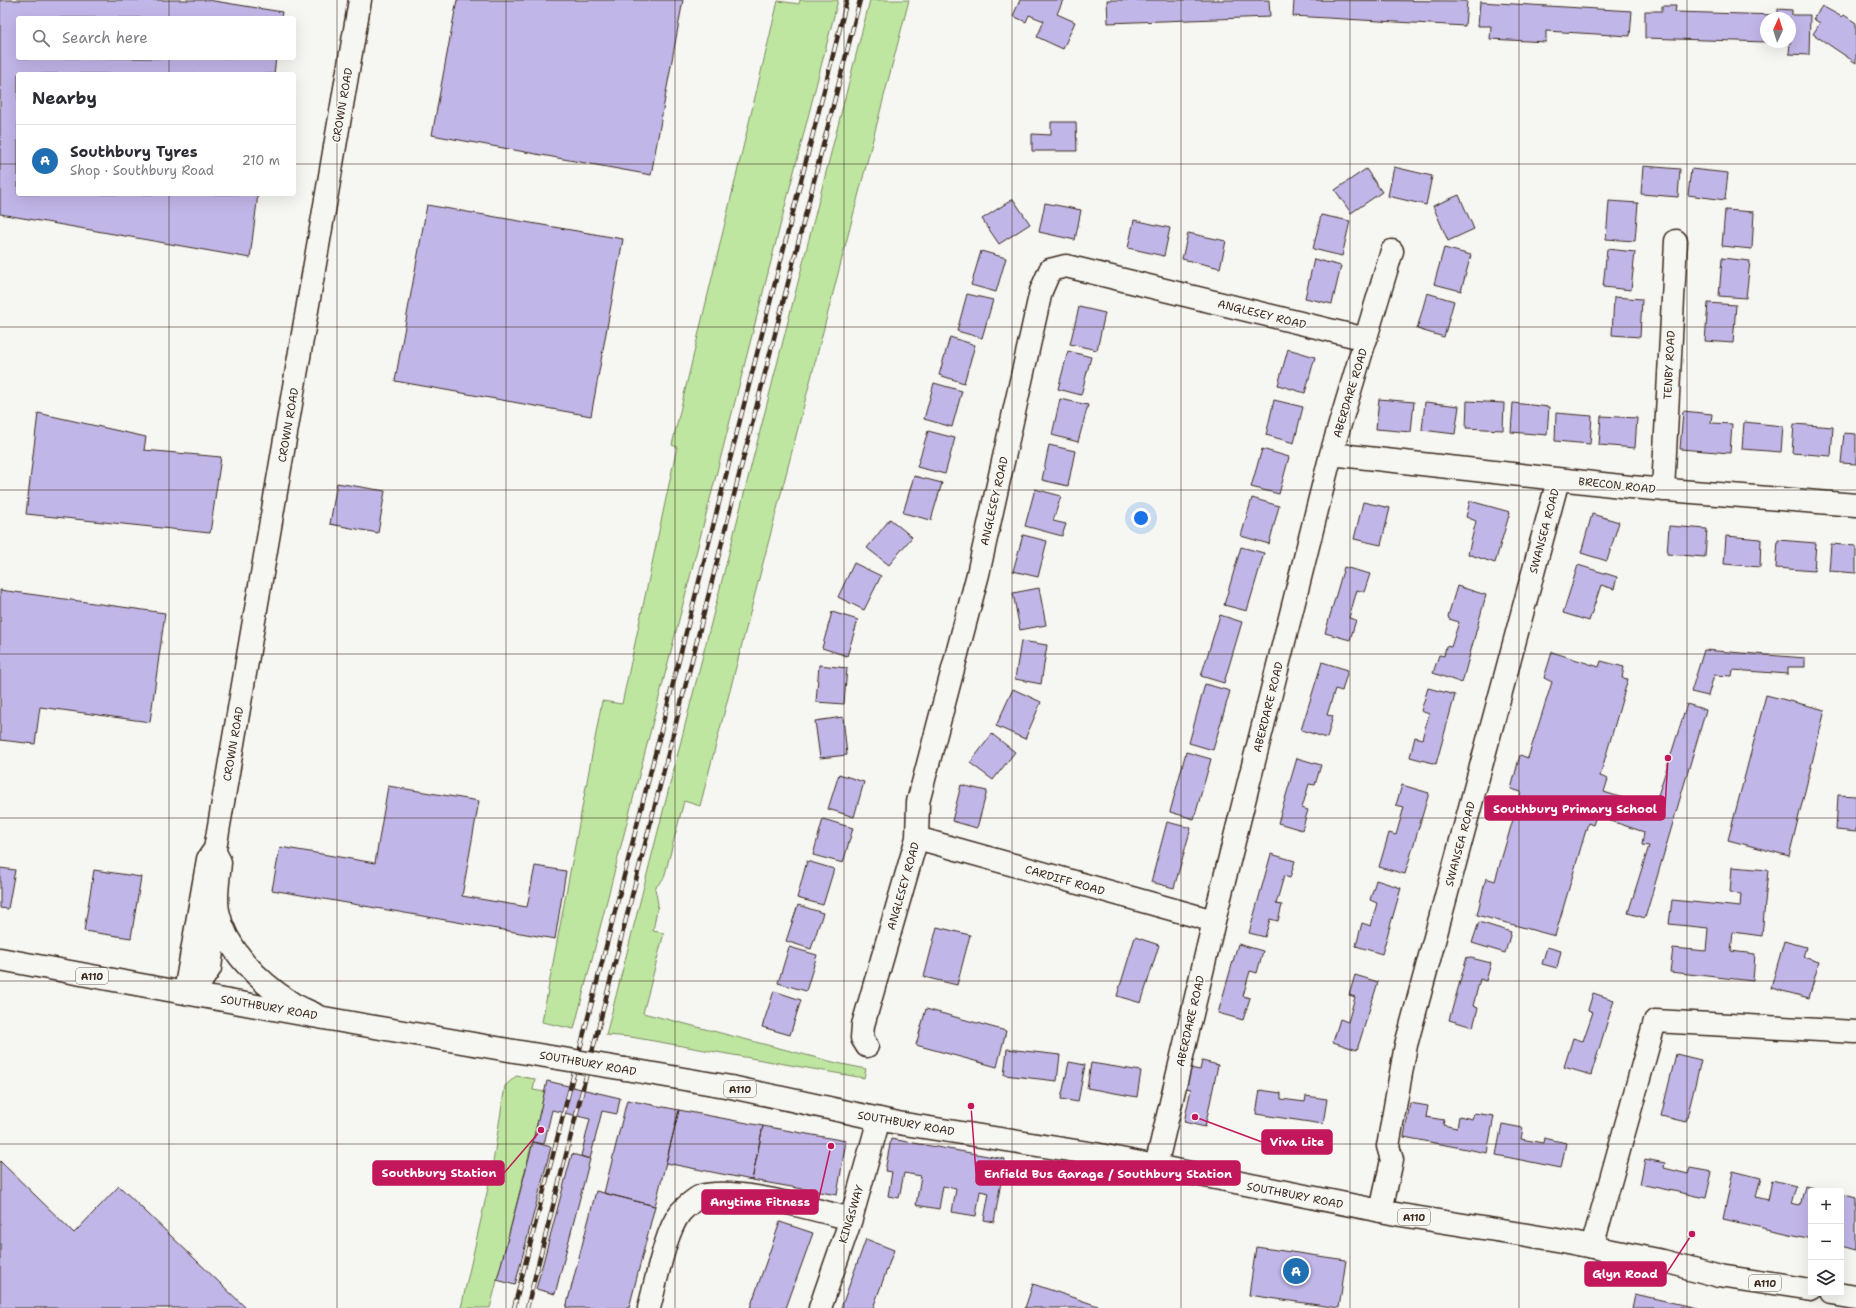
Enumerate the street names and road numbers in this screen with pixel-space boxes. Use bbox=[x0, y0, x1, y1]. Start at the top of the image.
street label: CROWN ROAD bbox=[329, 67, 356, 143]
street label: ANGLESEY ROAD bbox=[1216, 296, 1308, 333]
street label: TENBY ROAD bbox=[1660, 330, 1679, 400]
street label: ABERDARE ROAD bbox=[1330, 347, 1371, 440]
street label: CROWN ROAD bbox=[275, 387, 302, 463]
street label: ANGLESEY ROAD bbox=[977, 455, 1012, 547]
street label: BRECON ROAD bbox=[1577, 474, 1656, 497]
street label: SWANSEA ROAD bbox=[1526, 487, 1563, 575]
street label: ABERDARE ROAD bbox=[1250, 660, 1287, 754]
street label: CROWN ROAD bbox=[220, 706, 247, 782]
street label: SWANSEA ROAD bbox=[1442, 800, 1479, 888]
street label: ANGLESEY ROAD bbox=[884, 840, 923, 932]
street label: CARDIFF ROAD bbox=[1023, 862, 1106, 899]
road number: A110 bbox=[76, 968, 108, 984]
street label: ABERDARE ROAD bbox=[1173, 974, 1208, 1068]
street label: SOUTHBURY ROAD bbox=[219, 992, 319, 1023]
street label: SOUTHBURY ROAD bbox=[538, 1048, 638, 1079]
road number: A110 bbox=[724, 1081, 756, 1097]
street label: SOUTHBURY ROAD bbox=[856, 1108, 956, 1139]
street label: SOUTHBURY ROAD bbox=[1245, 1179, 1345, 1212]
street label: KINGSWAY bbox=[836, 1183, 868, 1245]
road number: A110 bbox=[1398, 1209, 1430, 1225]
road number: A110 bbox=[1749, 1275, 1781, 1291]

